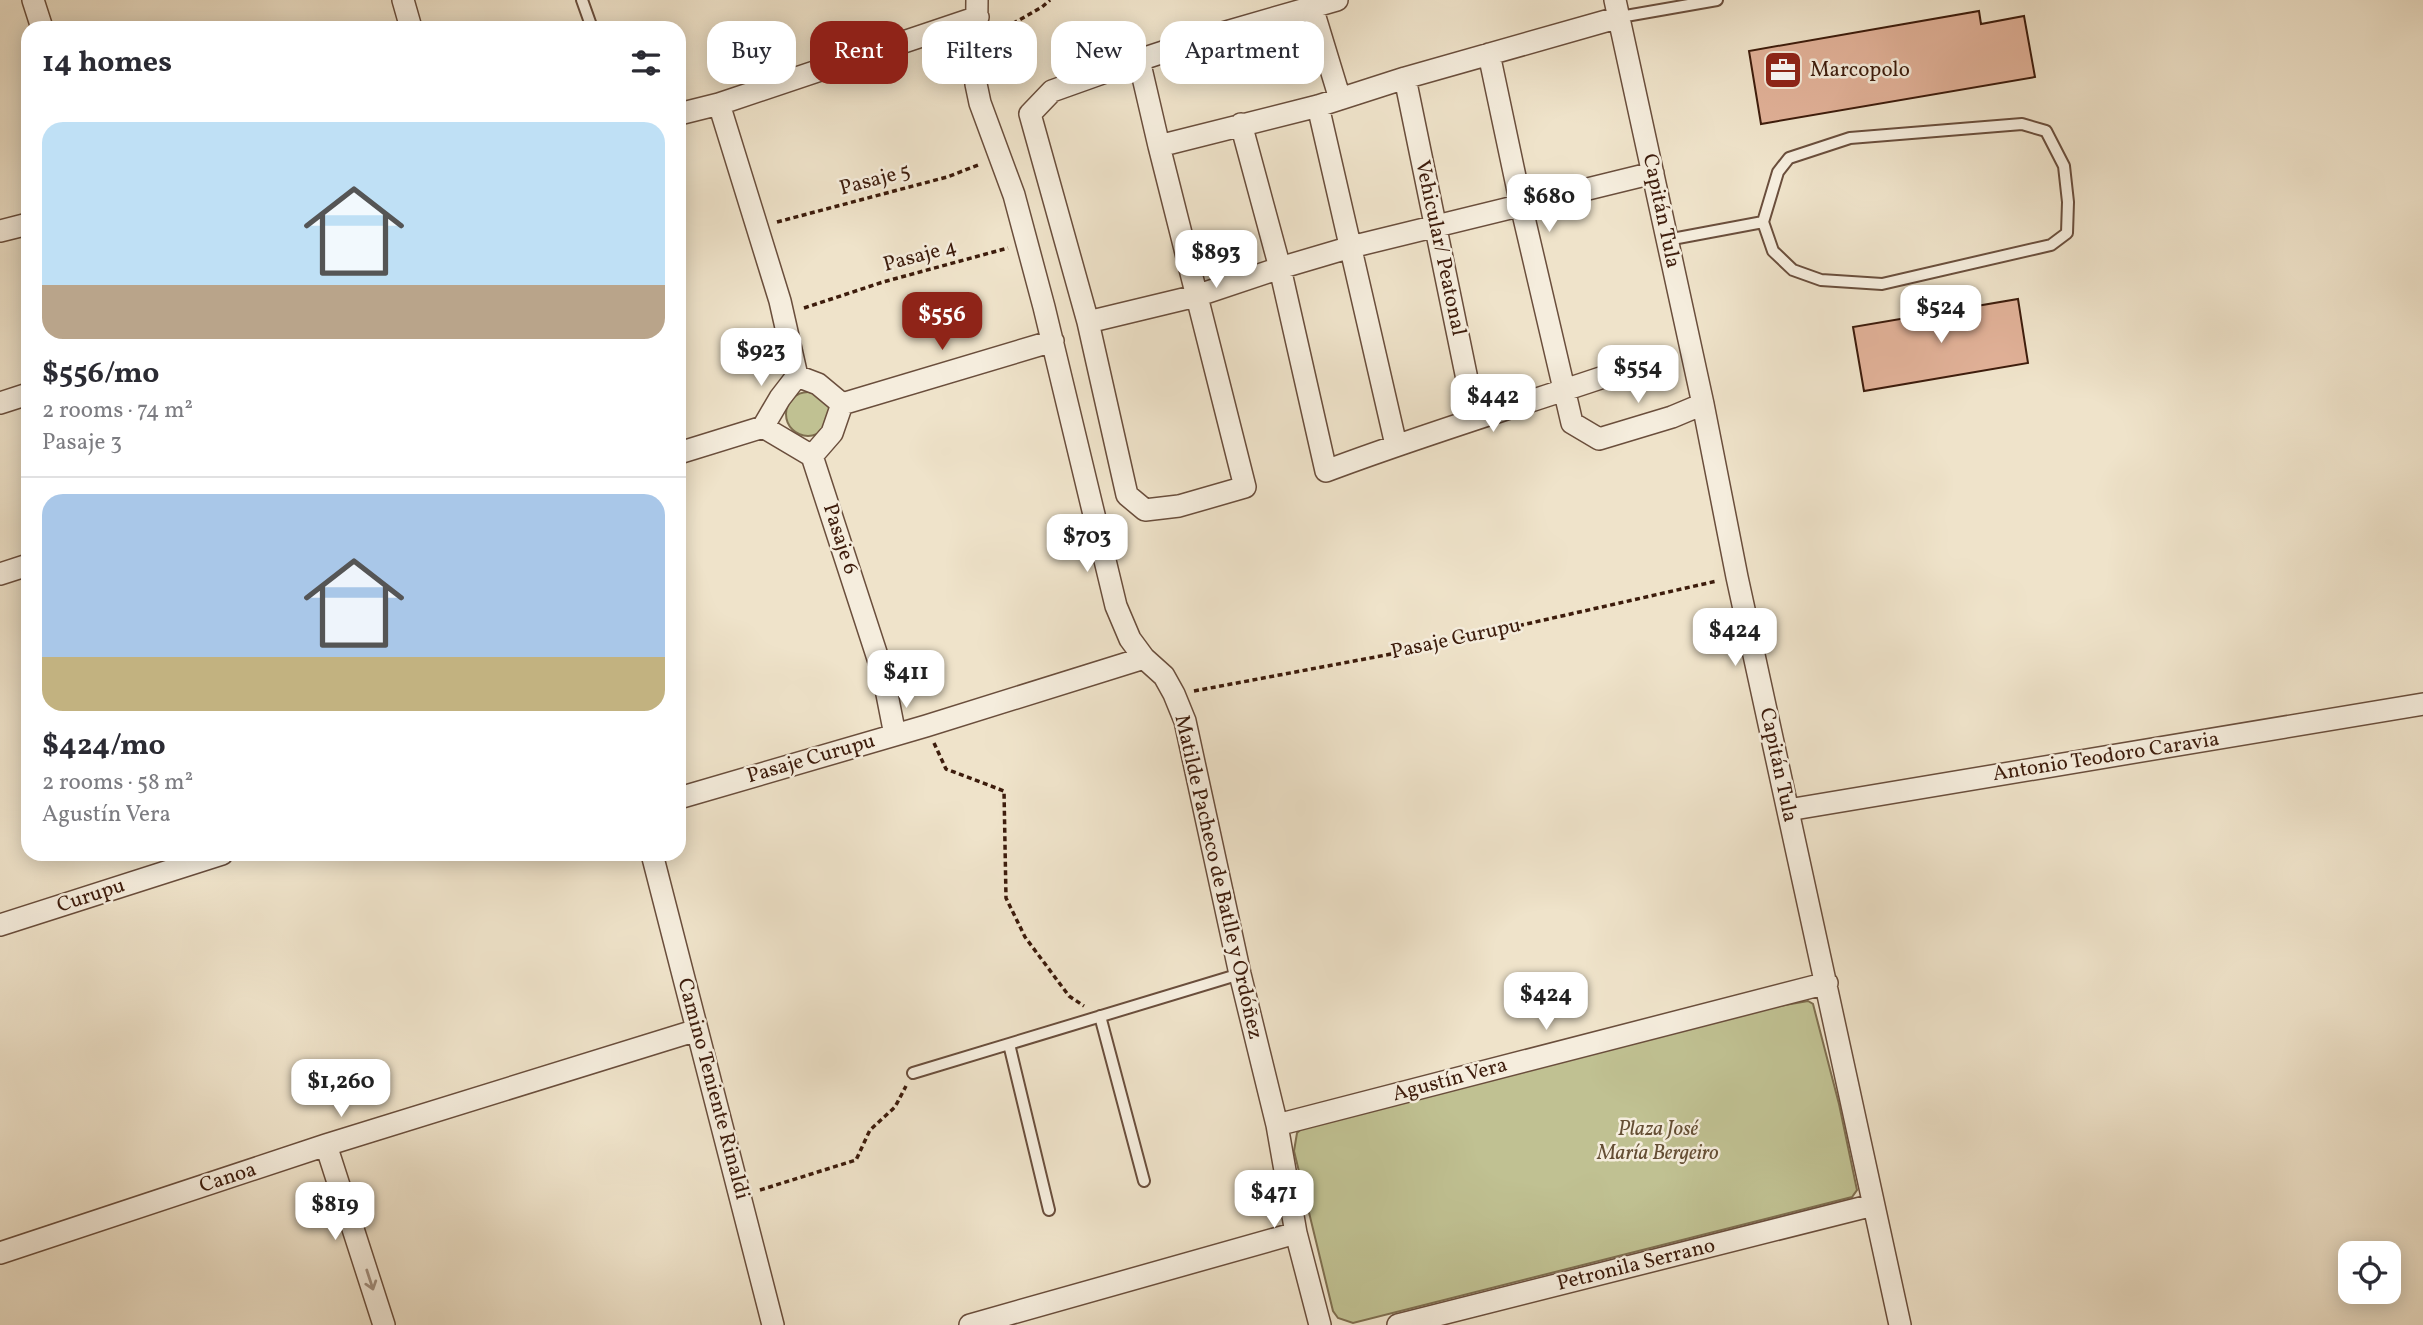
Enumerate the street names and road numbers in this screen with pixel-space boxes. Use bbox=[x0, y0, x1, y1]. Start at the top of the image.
street label: Capitán Tula bbox=[1635, 151, 1687, 271]
street label: Pasaje 5 bbox=[836, 157, 914, 203]
street label: Vehicular/ Peatonal bbox=[1407, 157, 1473, 339]
street label: Pasaje 4 bbox=[880, 232, 960, 280]
street label: Pasaje 6 bbox=[815, 500, 865, 578]
street label: Pasaje Curupu bbox=[1388, 611, 1524, 667]
street label: Capitán Tula bbox=[1752, 705, 1804, 825]
street label: Matilde Pacheco de Batlle y Ordóñez bbox=[1167, 712, 1269, 1042]
street label: Antonio Teodoro Caravia bbox=[1991, 725, 2221, 789]
street label: Pasaje Curupu bbox=[743, 727, 879, 791]
street label: Curupu bbox=[53, 871, 129, 921]
street label: Camino Teniente Rinaldi bbox=[669, 975, 757, 1203]
street label: Agustín Vera bbox=[1389, 1051, 1511, 1109]
street label: Canoa bbox=[196, 1155, 260, 1201]
street label: Petronila Serrano bbox=[1554, 1231, 1718, 1299]

